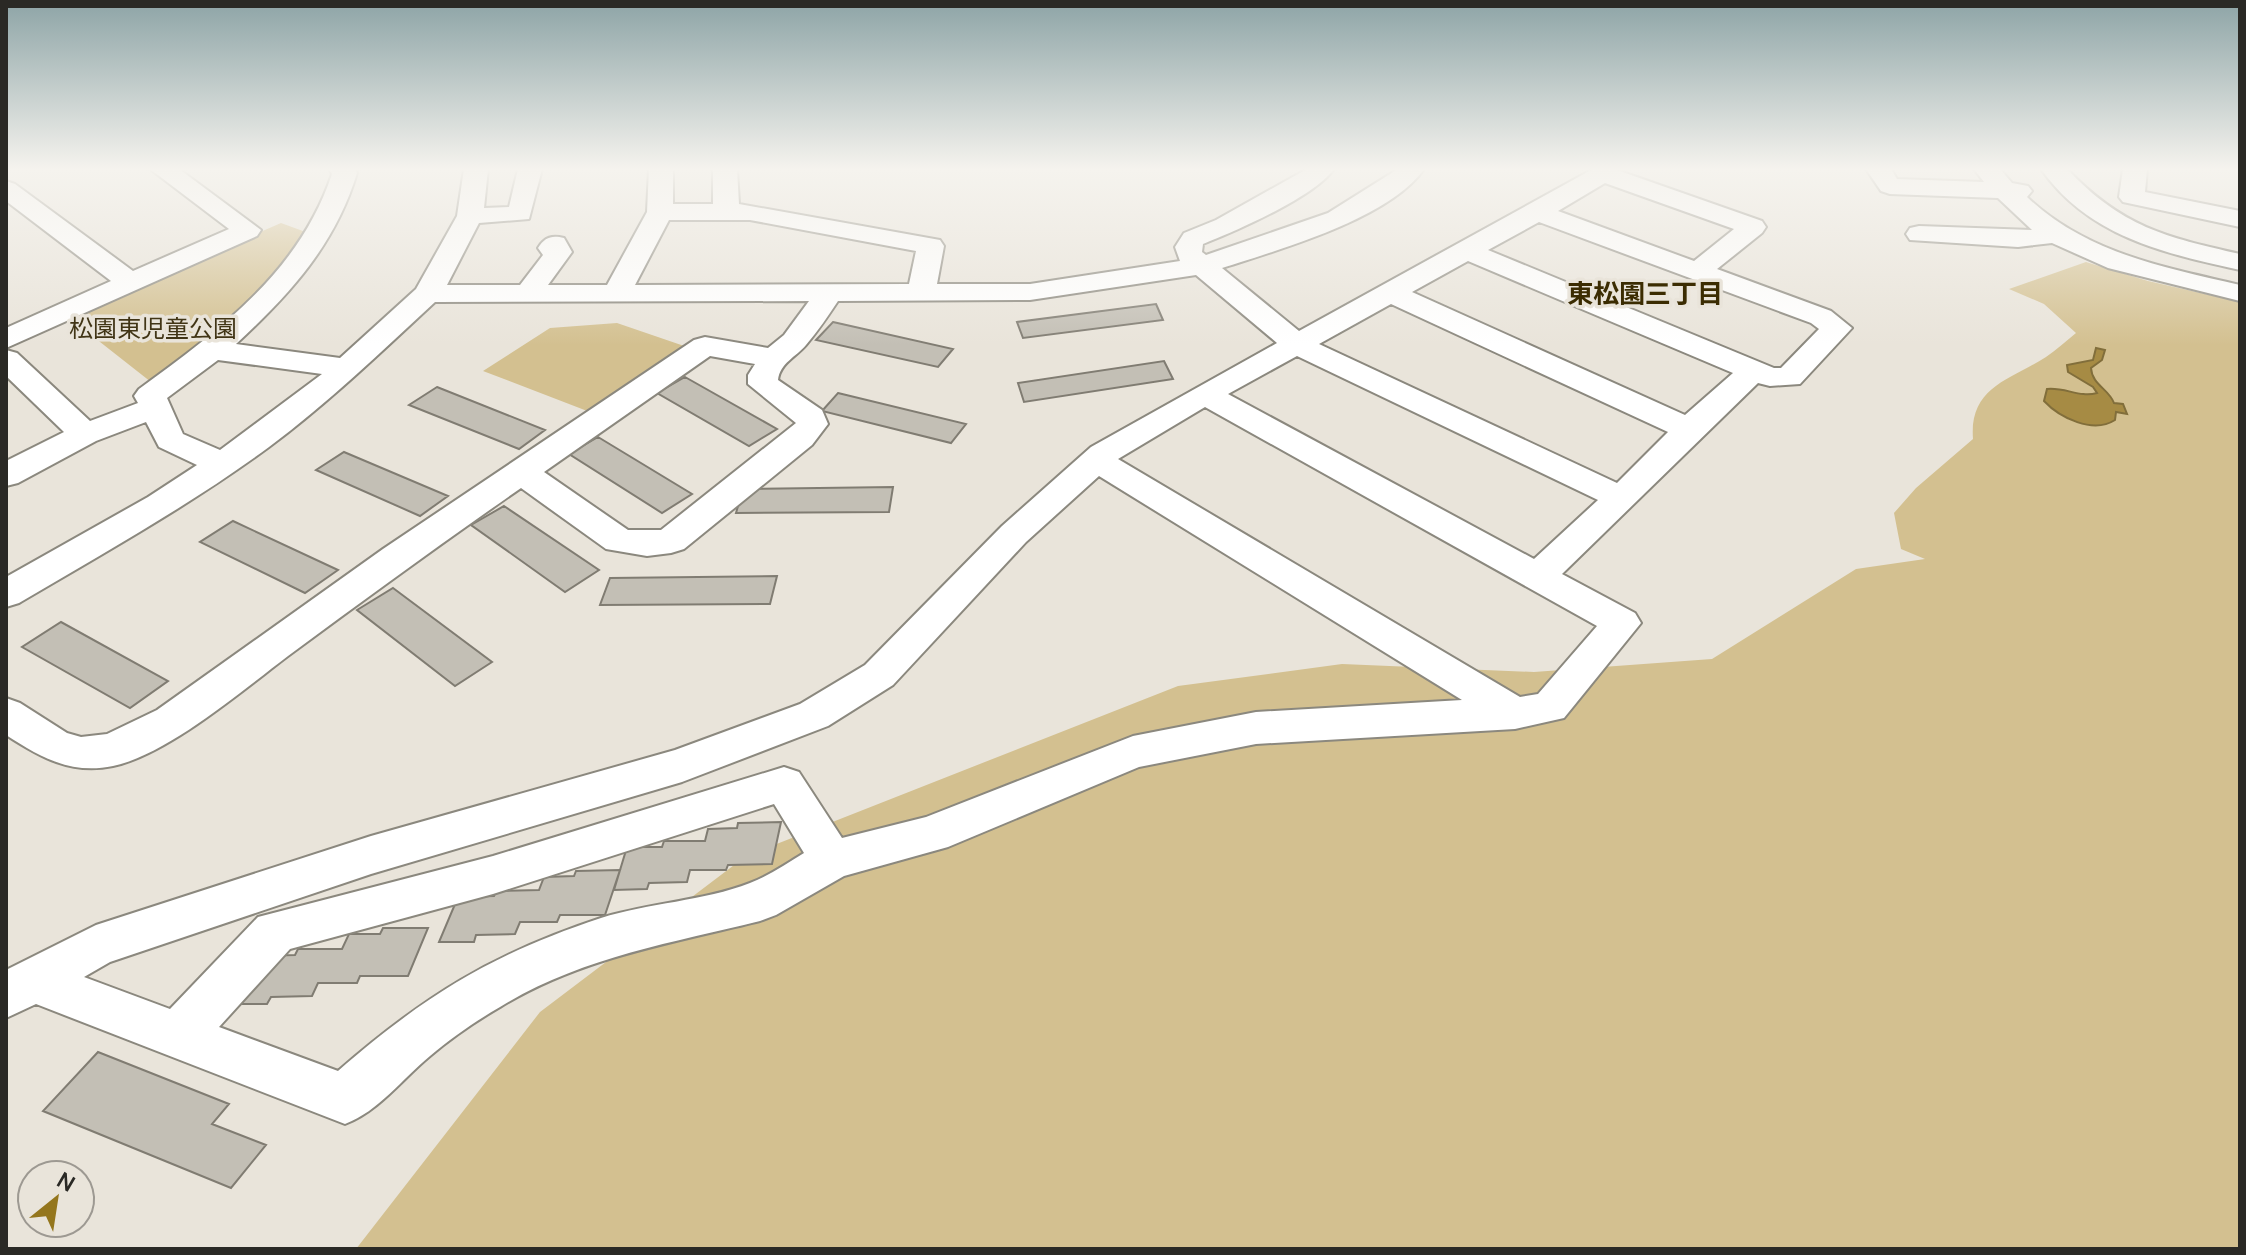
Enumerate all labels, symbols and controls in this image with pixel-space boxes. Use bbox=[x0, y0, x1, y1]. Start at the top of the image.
district label: 東松園三丁目 bbox=[1567, 275, 1723, 311]
park label: 松園東児童公園 bbox=[69, 311, 237, 344]
north arrow bbox=[16, 1159, 96, 1239]
text: N bbox=[52, 1165, 80, 1199]

